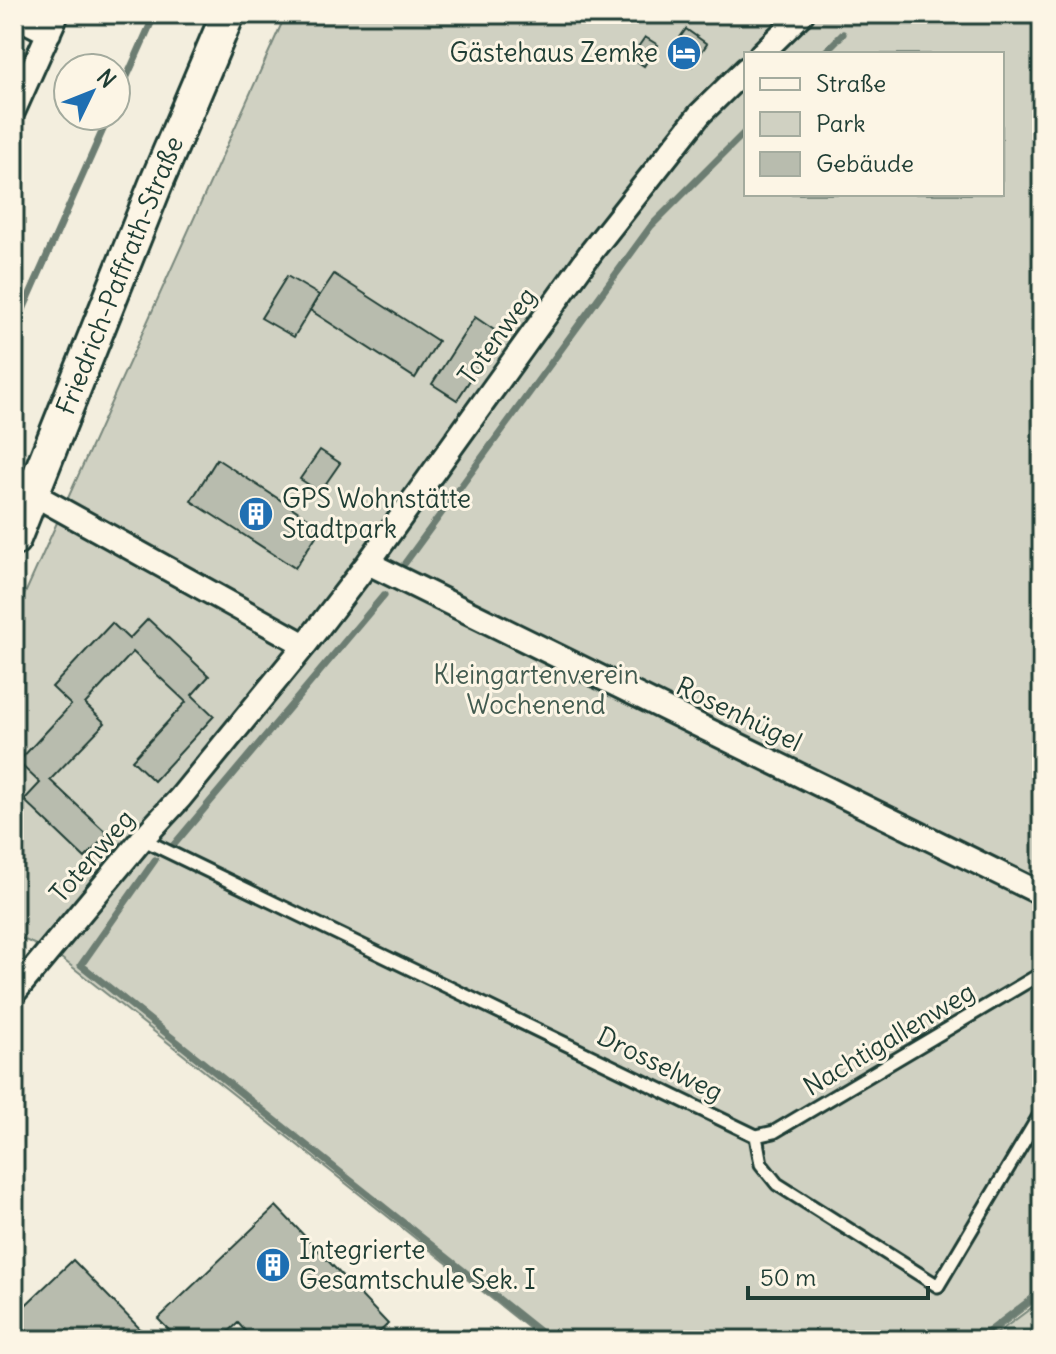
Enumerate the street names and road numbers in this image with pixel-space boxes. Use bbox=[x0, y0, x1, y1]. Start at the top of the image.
street label: Friedrich-Paffrath-Straße bbox=[48, 131, 190, 419]
street label: Totenweg bbox=[450, 280, 543, 391]
street label: Rosenhügel bbox=[671, 669, 808, 758]
street label: Totenweg bbox=[42, 802, 141, 909]
street label: Nachtigallenweg bbox=[797, 974, 980, 1103]
street label: Drosselweg bbox=[592, 1019, 729, 1108]

